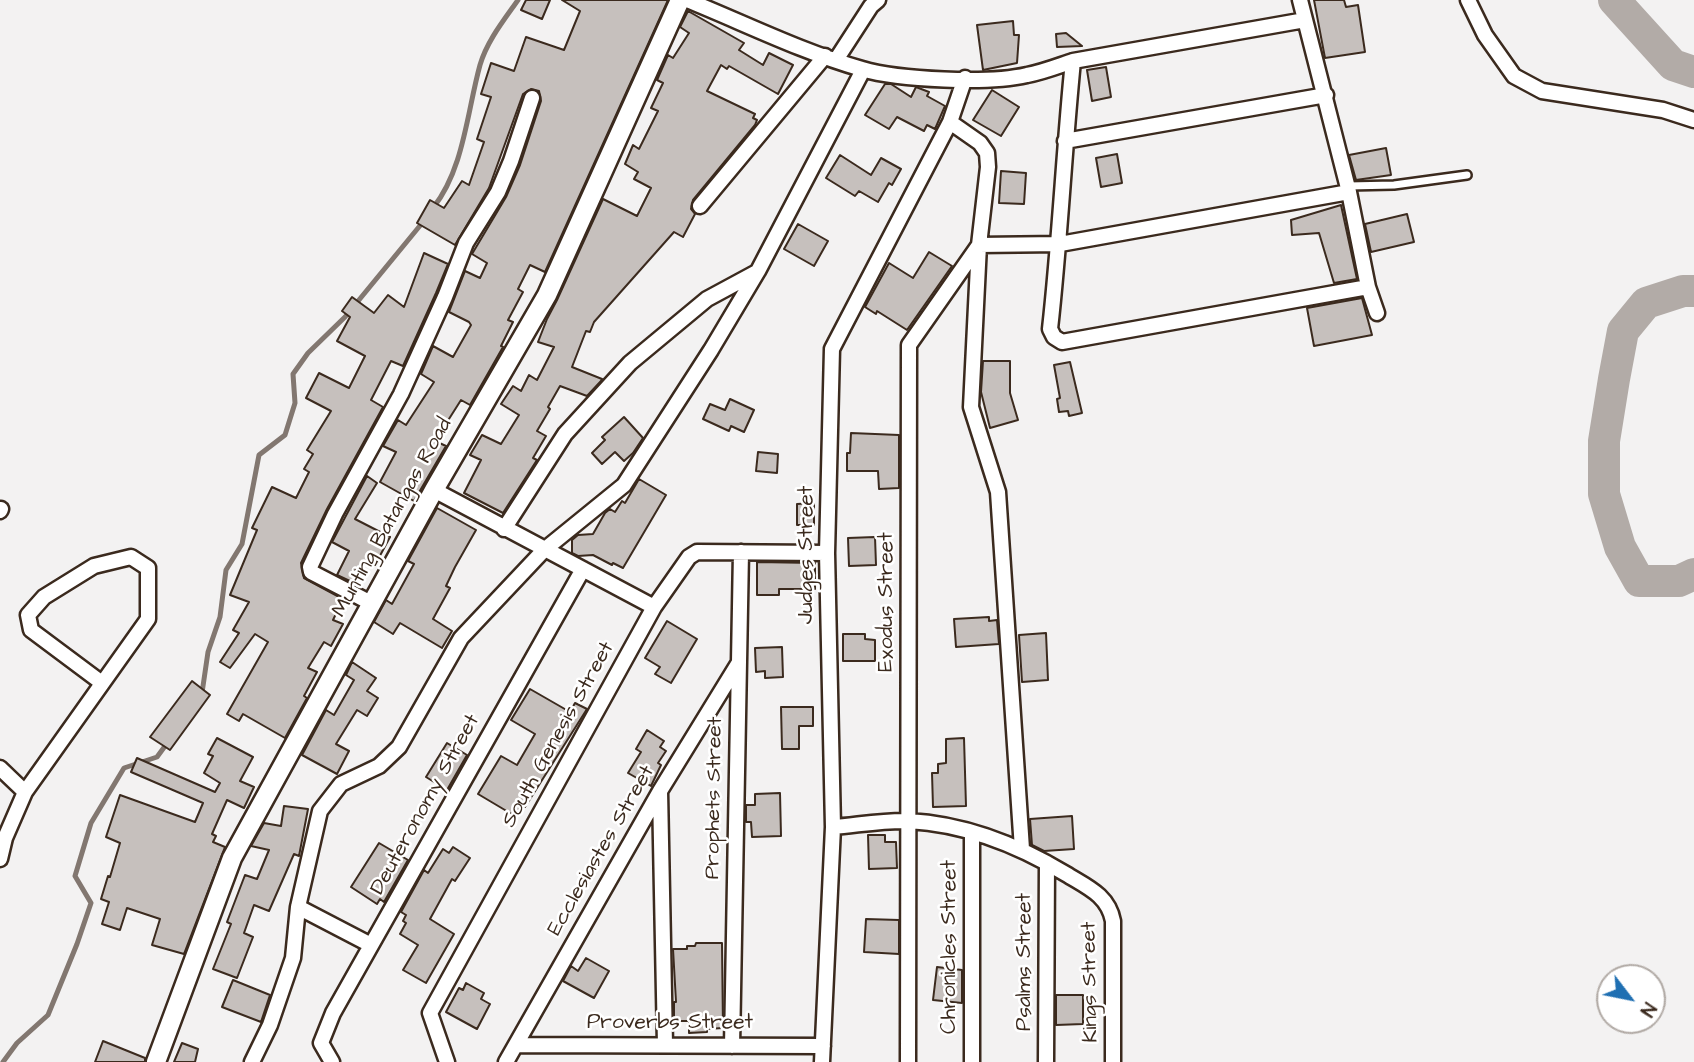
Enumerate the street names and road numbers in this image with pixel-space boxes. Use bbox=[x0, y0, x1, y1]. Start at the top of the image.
street label: Munting Batangas Road bbox=[328, 414, 458, 622]
street label: Judges Street bbox=[795, 486, 821, 624]
street label: Exodus Street bbox=[875, 532, 901, 672]
street label: South Genesis Street bbox=[497, 638, 621, 832]
street label: Deuteronomy Street bbox=[366, 710, 486, 900]
street label: Prophets Street bbox=[701, 717, 729, 879]
street label: Ecclesiastes Street bbox=[543, 761, 661, 941]
street label: Chronicles Street bbox=[938, 860, 964, 1034]
street label: Psalms Street bbox=[1013, 893, 1039, 1031]
street label: Kings Street bbox=[1077, 921, 1105, 1043]
street label: Proverbs Street bbox=[587, 1011, 753, 1037]

